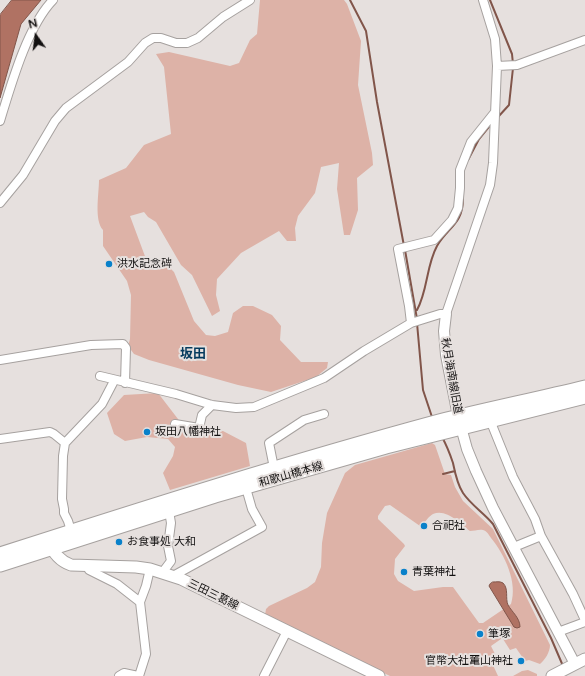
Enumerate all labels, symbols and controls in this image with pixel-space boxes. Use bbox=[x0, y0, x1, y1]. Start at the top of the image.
north arrow bbox=[16, 16, 56, 56]
text: N bbox=[27, 16, 39, 31]
place label: 洪水記念碑 bbox=[117, 257, 172, 271]
marker: 洪水記念碑 bbox=[104, 259, 114, 269]
street label: 秋月海南線旧道 bbox=[438, 337, 464, 415]
district label: 坂田 bbox=[180, 347, 206, 363]
place label: 坂田八幡神社 bbox=[155, 425, 221, 439]
marker: 坂田八幡神社 bbox=[142, 427, 152, 437]
street label: 和歌山橋本線 bbox=[257, 460, 325, 490]
place label: 合祀社 bbox=[432, 519, 465, 533]
marker: 合祀社 bbox=[419, 521, 429, 531]
place label: お食事処 大和 bbox=[127, 535, 196, 549]
marker: お食事処 大和 bbox=[114, 537, 124, 547]
place label: 青葉神社 bbox=[412, 565, 456, 579]
marker: 青葉神社 bbox=[399, 567, 409, 577]
street label: 三田三葛線 bbox=[185, 577, 241, 613]
place label: 筆塚 bbox=[488, 627, 510, 641]
marker: 筆塚 bbox=[475, 629, 485, 639]
place label: 官幣大社竃山神社 bbox=[425, 654, 513, 668]
marker: 官幣大社竃山神社 bbox=[516, 656, 526, 666]

